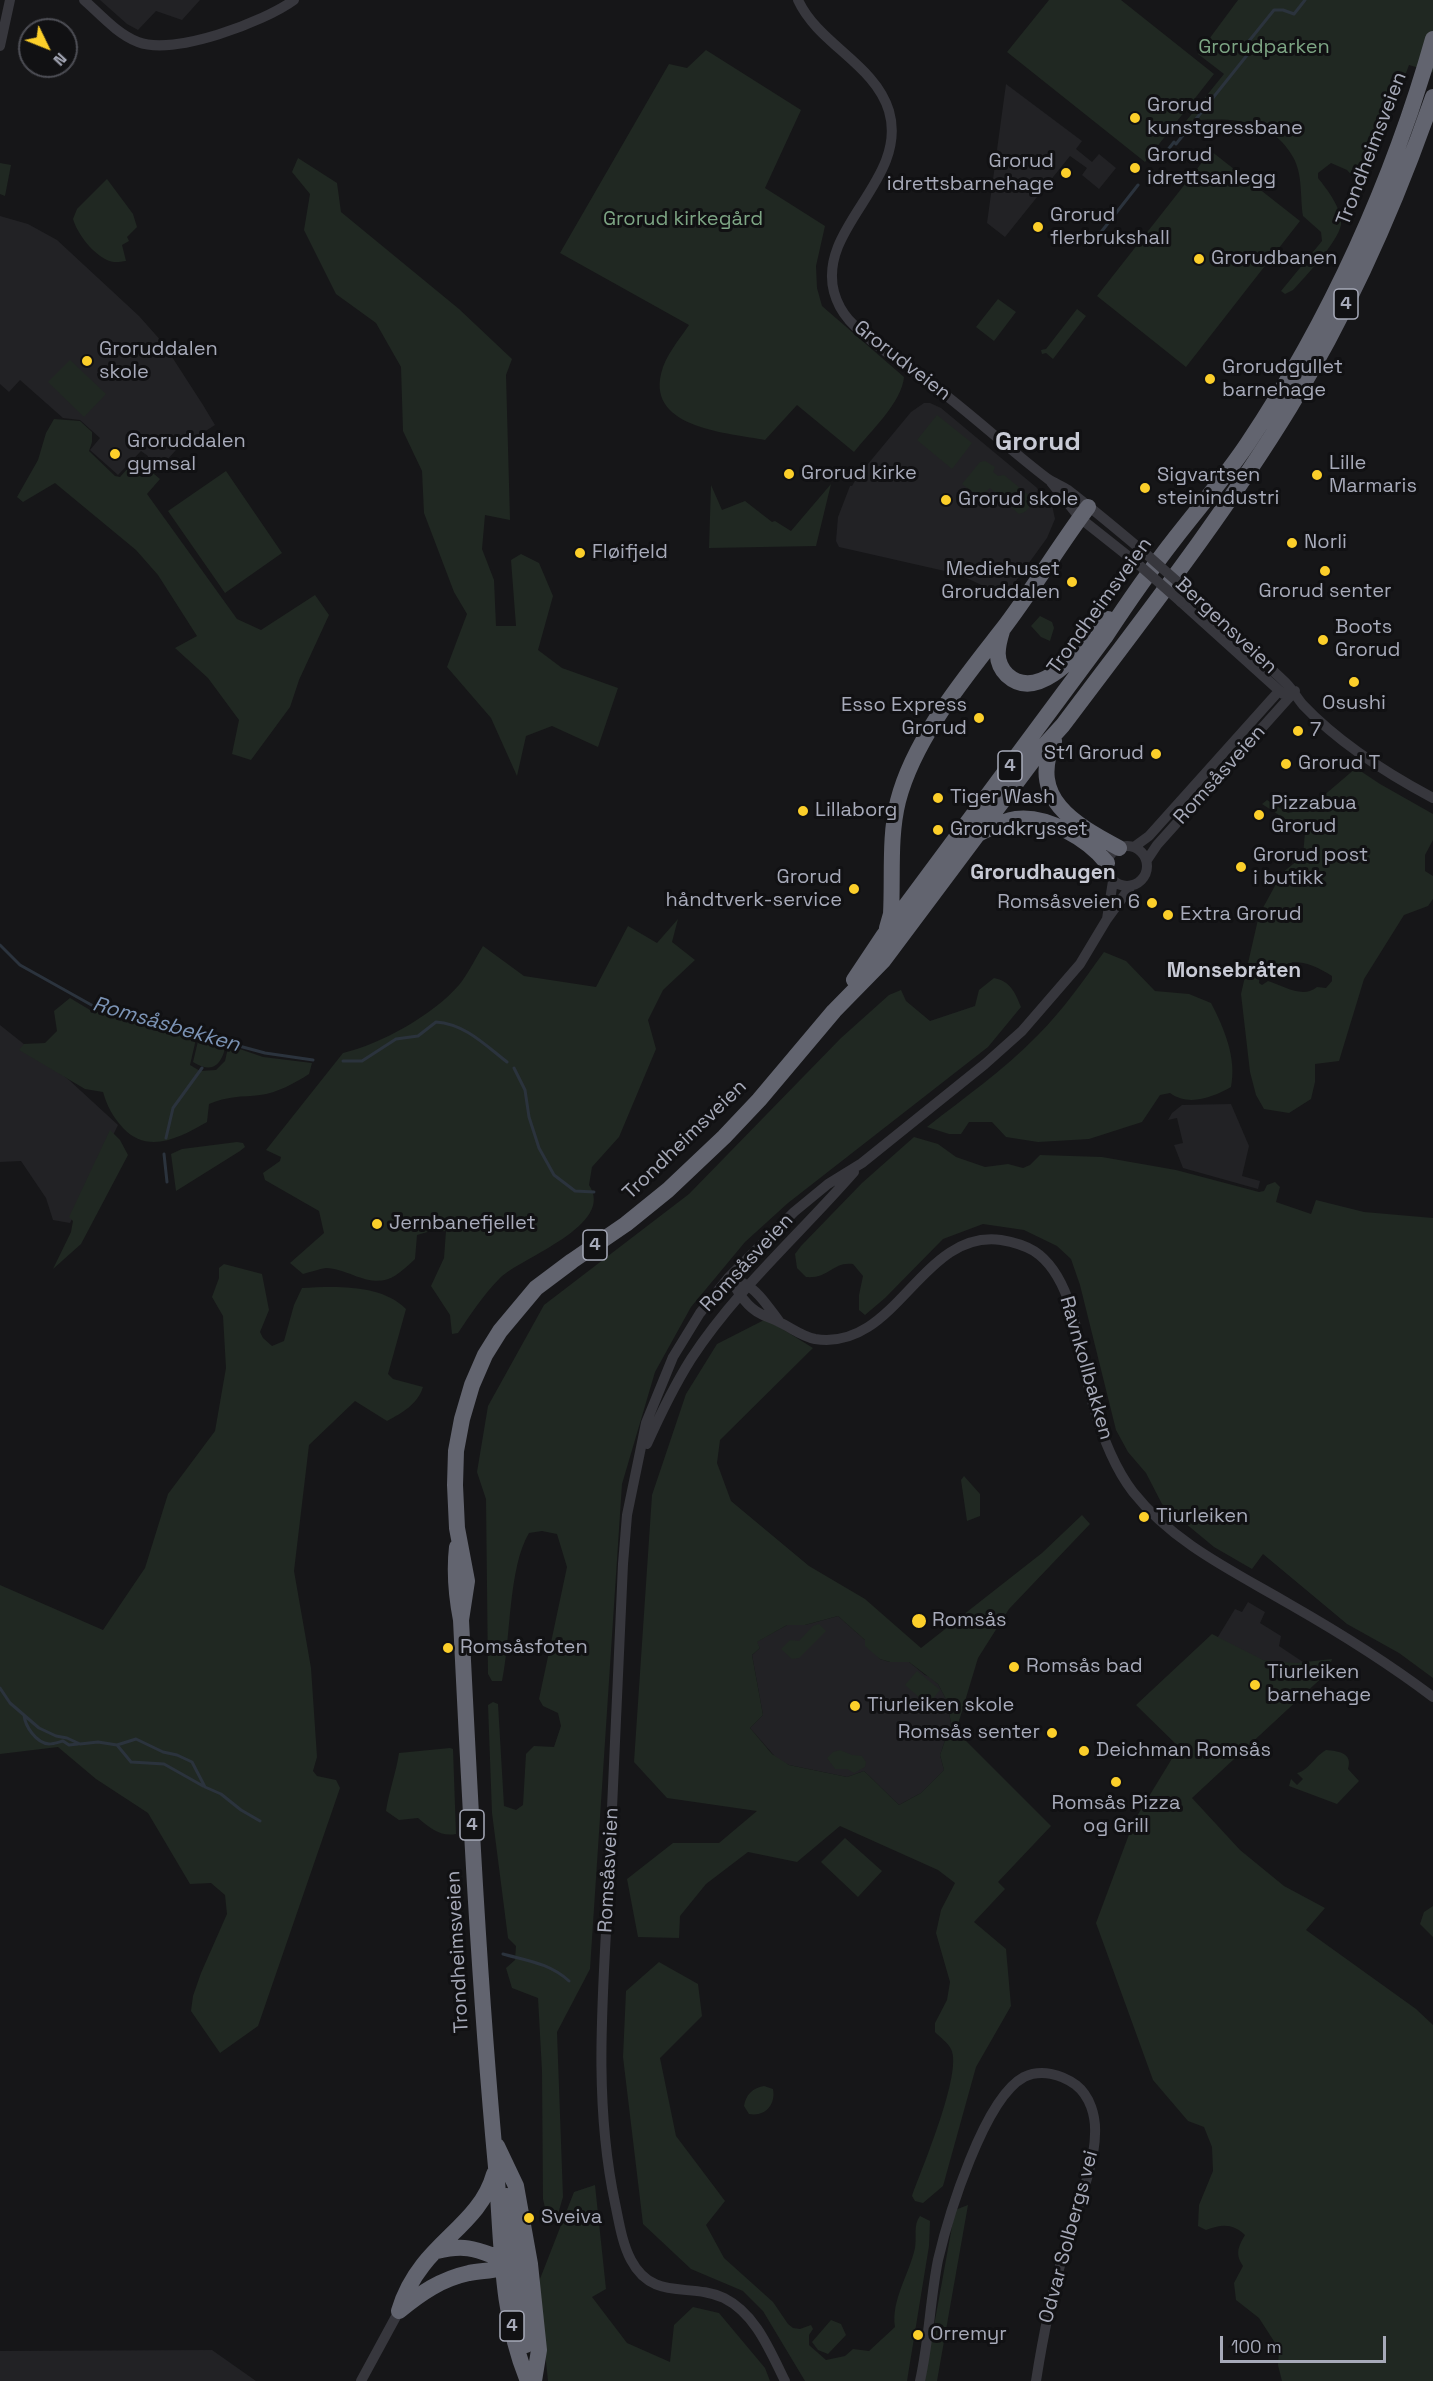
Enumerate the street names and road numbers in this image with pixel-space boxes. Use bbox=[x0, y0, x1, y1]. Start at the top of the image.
street label: Trondheimsveien bbox=[1332, 69, 1412, 229]
road number: 4 bbox=[1334, 289, 1358, 319]
street label: Grorudveien bbox=[849, 316, 955, 406]
street label: Trondheimsveien bbox=[1043, 533, 1157, 679]
street label: Bergensveien bbox=[1170, 573, 1282, 679]
street label: Romsåsveien bbox=[1169, 720, 1271, 830]
road number: 4 bbox=[998, 751, 1022, 781]
street label: Trondheimsveien bbox=[618, 1075, 752, 1205]
street label: Romsåsveien bbox=[695, 1209, 799, 1317]
road number: 4 bbox=[583, 1230, 607, 1260]
street label: Ravnkollbakken bbox=[1054, 1293, 1118, 1443]
street label: Romsåsveien bbox=[594, 1807, 624, 1933]
road number: 4 bbox=[460, 1810, 484, 1840]
street label: Trondheimsveien bbox=[442, 1870, 474, 2034]
street label: Odvar Solbergs vei bbox=[1034, 2148, 1104, 2326]
road number: 4 bbox=[500, 2311, 524, 2341]

